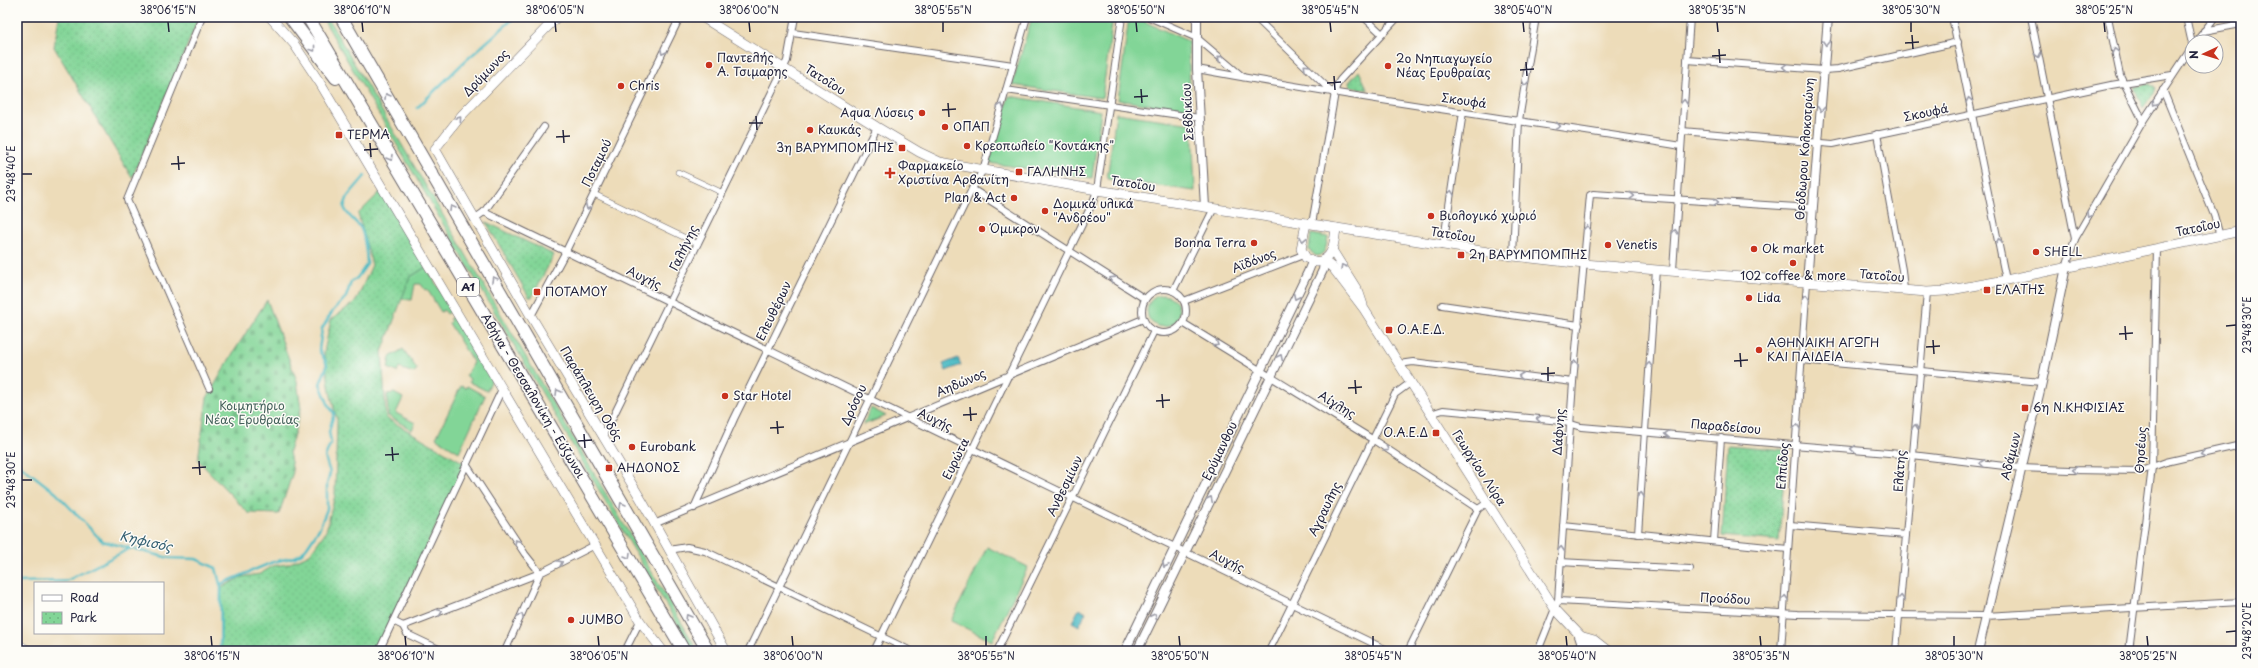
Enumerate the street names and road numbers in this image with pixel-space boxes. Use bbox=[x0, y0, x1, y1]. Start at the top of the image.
street label: Δρύμωνος bbox=[458, 45, 513, 100]
street label: Τατοΐου bbox=[802, 59, 850, 99]
street label: Θεόδωρου Κολοκοτρώνη bbox=[1790, 77, 1818, 221]
street label: Σεβδικίου bbox=[1177, 83, 1197, 141]
street label: Σκουφά bbox=[1440, 88, 1488, 112]
street label: Σκουφά bbox=[1902, 98, 1950, 126]
street label: Ποταμού bbox=[577, 135, 616, 190]
street label: Τατοΐου bbox=[1109, 171, 1157, 195]
street label: Τατοΐου bbox=[2174, 214, 2222, 241]
street label: Γαλήνης bbox=[664, 222, 702, 274]
street label: Τατοΐου bbox=[1429, 222, 1477, 246]
street label: Αϊδόνος bbox=[1229, 243, 1278, 277]
street label: Αυγής bbox=[624, 261, 665, 293]
street label: Τατοΐου bbox=[1859, 264, 1905, 286]
road number: Α1 bbox=[457, 278, 479, 296]
street label: Ελευθέρων bbox=[751, 278, 795, 343]
street label: Αθήνα - Θεσσαλονίκη - Εύζωνοι bbox=[477, 310, 590, 481]
street label: Παράπλευρη Οδός bbox=[556, 343, 627, 444]
street label: Αηδώνος bbox=[933, 364, 988, 401]
street label: Δρόσου bbox=[836, 381, 871, 428]
street label: Αίγλης bbox=[1315, 386, 1360, 422]
street label: Αυγής bbox=[915, 403, 956, 435]
street label: Δάφνης bbox=[1547, 408, 1569, 456]
street label: Παραδείσου bbox=[1690, 414, 1762, 438]
street label: Ερύμανθου bbox=[1197, 418, 1241, 483]
street label: Γεωργίου Λύρα bbox=[1448, 426, 1511, 509]
street label: Θησέως bbox=[2130, 426, 2150, 474]
street label: Αδάμων bbox=[1995, 430, 2025, 482]
street label: Ευρώτα bbox=[937, 434, 973, 483]
street label: Ελπίδος bbox=[1771, 442, 1793, 490]
street label: Ελάτης bbox=[1889, 449, 1909, 493]
street label: Ανθεσμίων bbox=[1042, 452, 1087, 519]
street label: Αγραυλης bbox=[1303, 478, 1345, 539]
street label: Αυγής bbox=[1207, 544, 1248, 576]
street label: Προόδου bbox=[1699, 588, 1751, 608]

